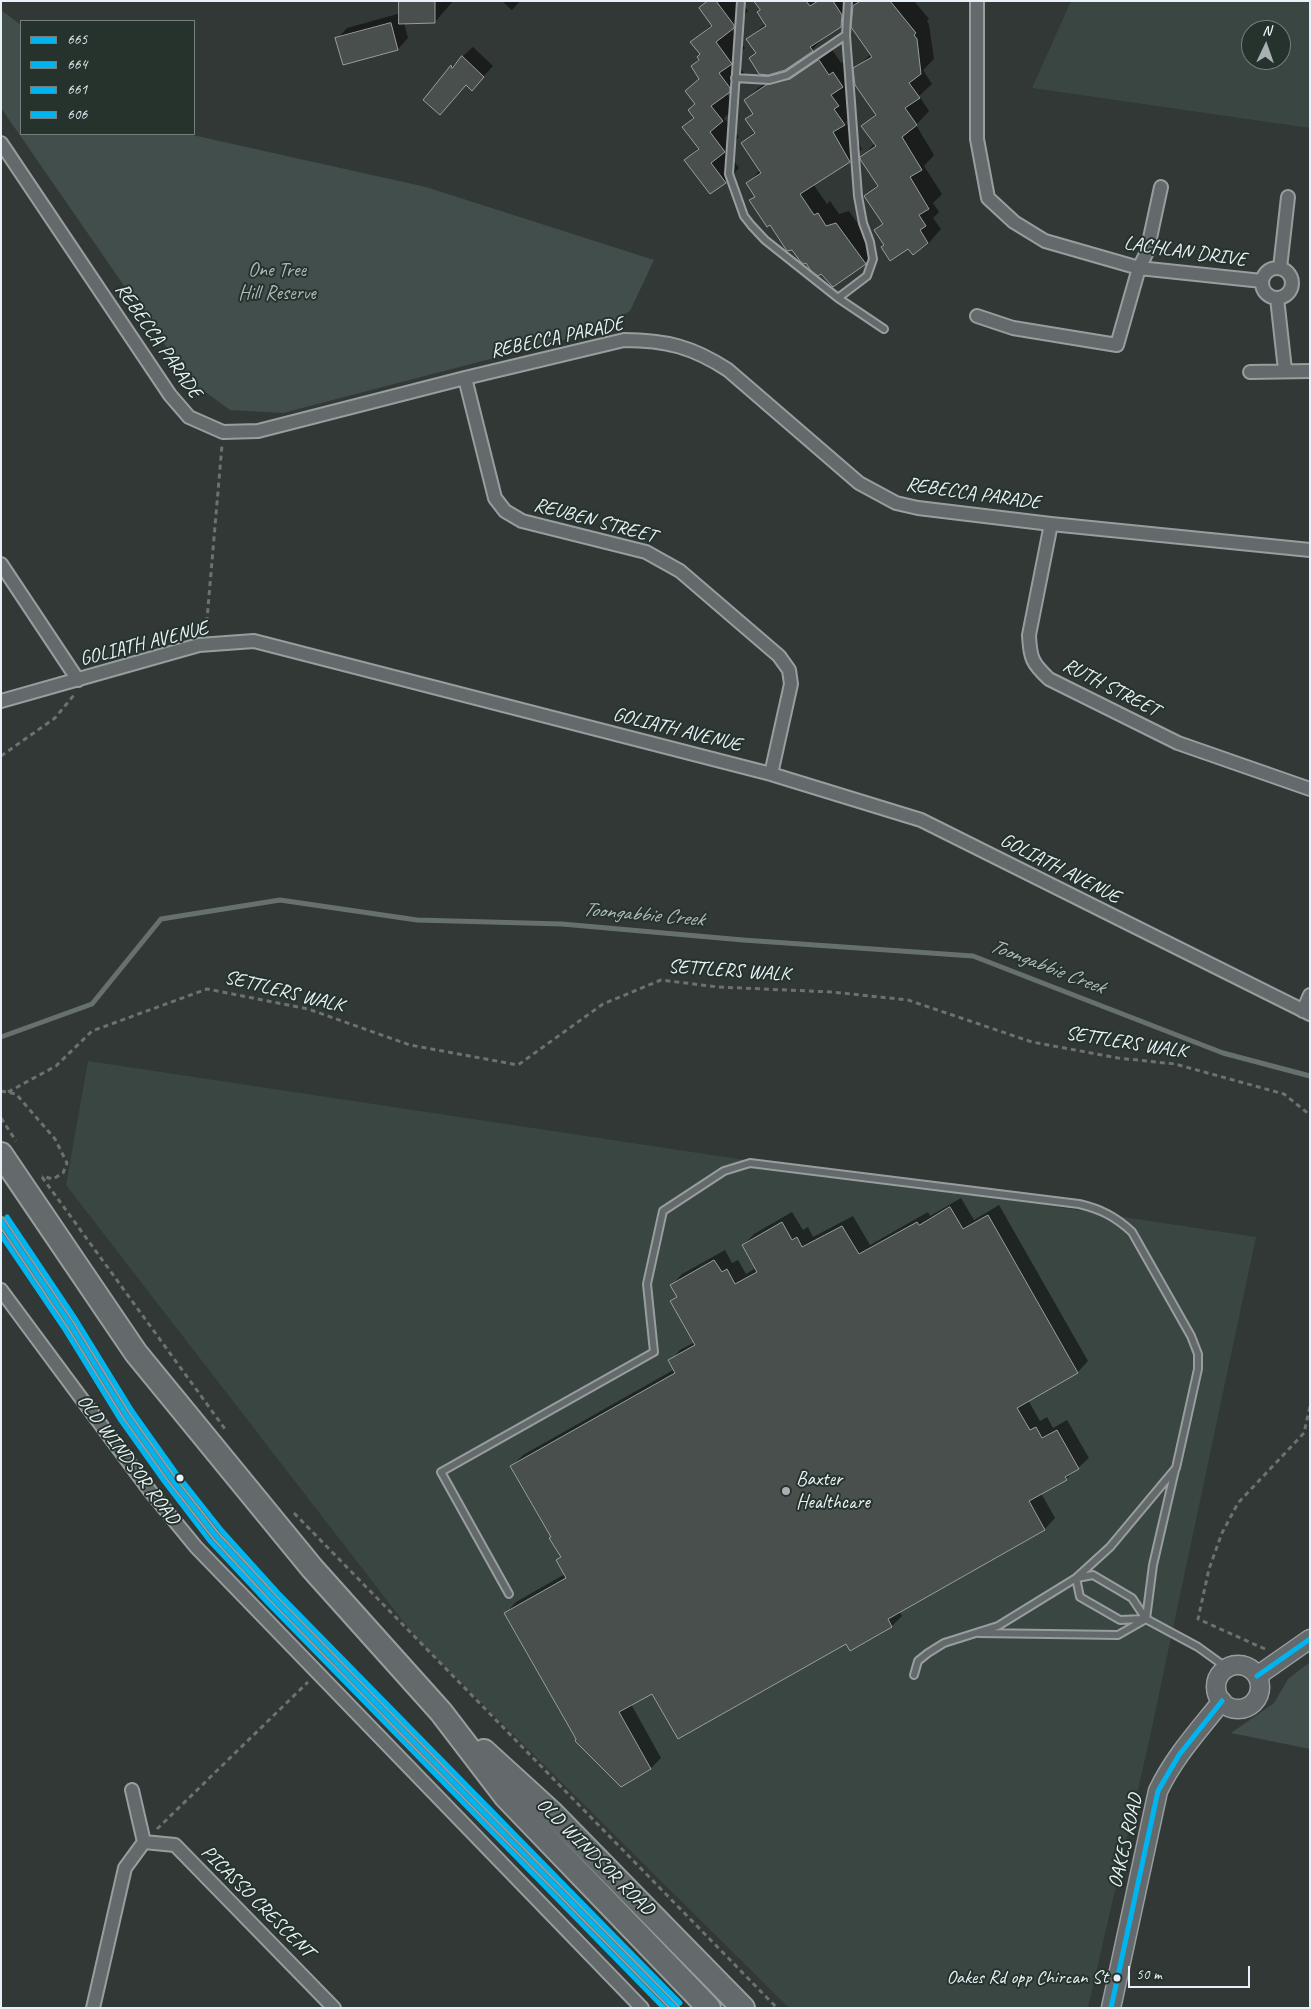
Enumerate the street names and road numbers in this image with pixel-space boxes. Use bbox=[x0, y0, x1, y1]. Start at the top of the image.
street label: LACHLAN DRIVE bbox=[1122, 232, 1248, 272]
street label: REBECCA PARADE bbox=[109, 279, 207, 403]
street label: REBECCA PARADE bbox=[488, 312, 626, 364]
street label: REBECCA PARADE bbox=[904, 473, 1042, 515]
street label: REUBEN STREET bbox=[531, 493, 659, 549]
street label: GOLIATH AVENUE bbox=[77, 616, 211, 672]
street label: RUTH STREET bbox=[1059, 653, 1163, 723]
street label: GOLIATH AVENUE bbox=[610, 702, 744, 758]
street label: GOLIATH AVENUE bbox=[996, 828, 1124, 910]
street label: SETTLERS WALK bbox=[667, 955, 791, 987]
street label: SETTLERS WALK bbox=[222, 966, 346, 1018]
street label: SETTLERS WALK bbox=[1064, 1022, 1188, 1064]
street label: OLD WINDSOR ROAD bbox=[71, 1390, 185, 1530]
street label: OAKES ROAD bbox=[1104, 1792, 1148, 1890]
street label: OLD WINDSOR ROAD bbox=[531, 1793, 659, 1921]
street label: PICASSO CRESCENT bbox=[196, 1841, 318, 1963]

